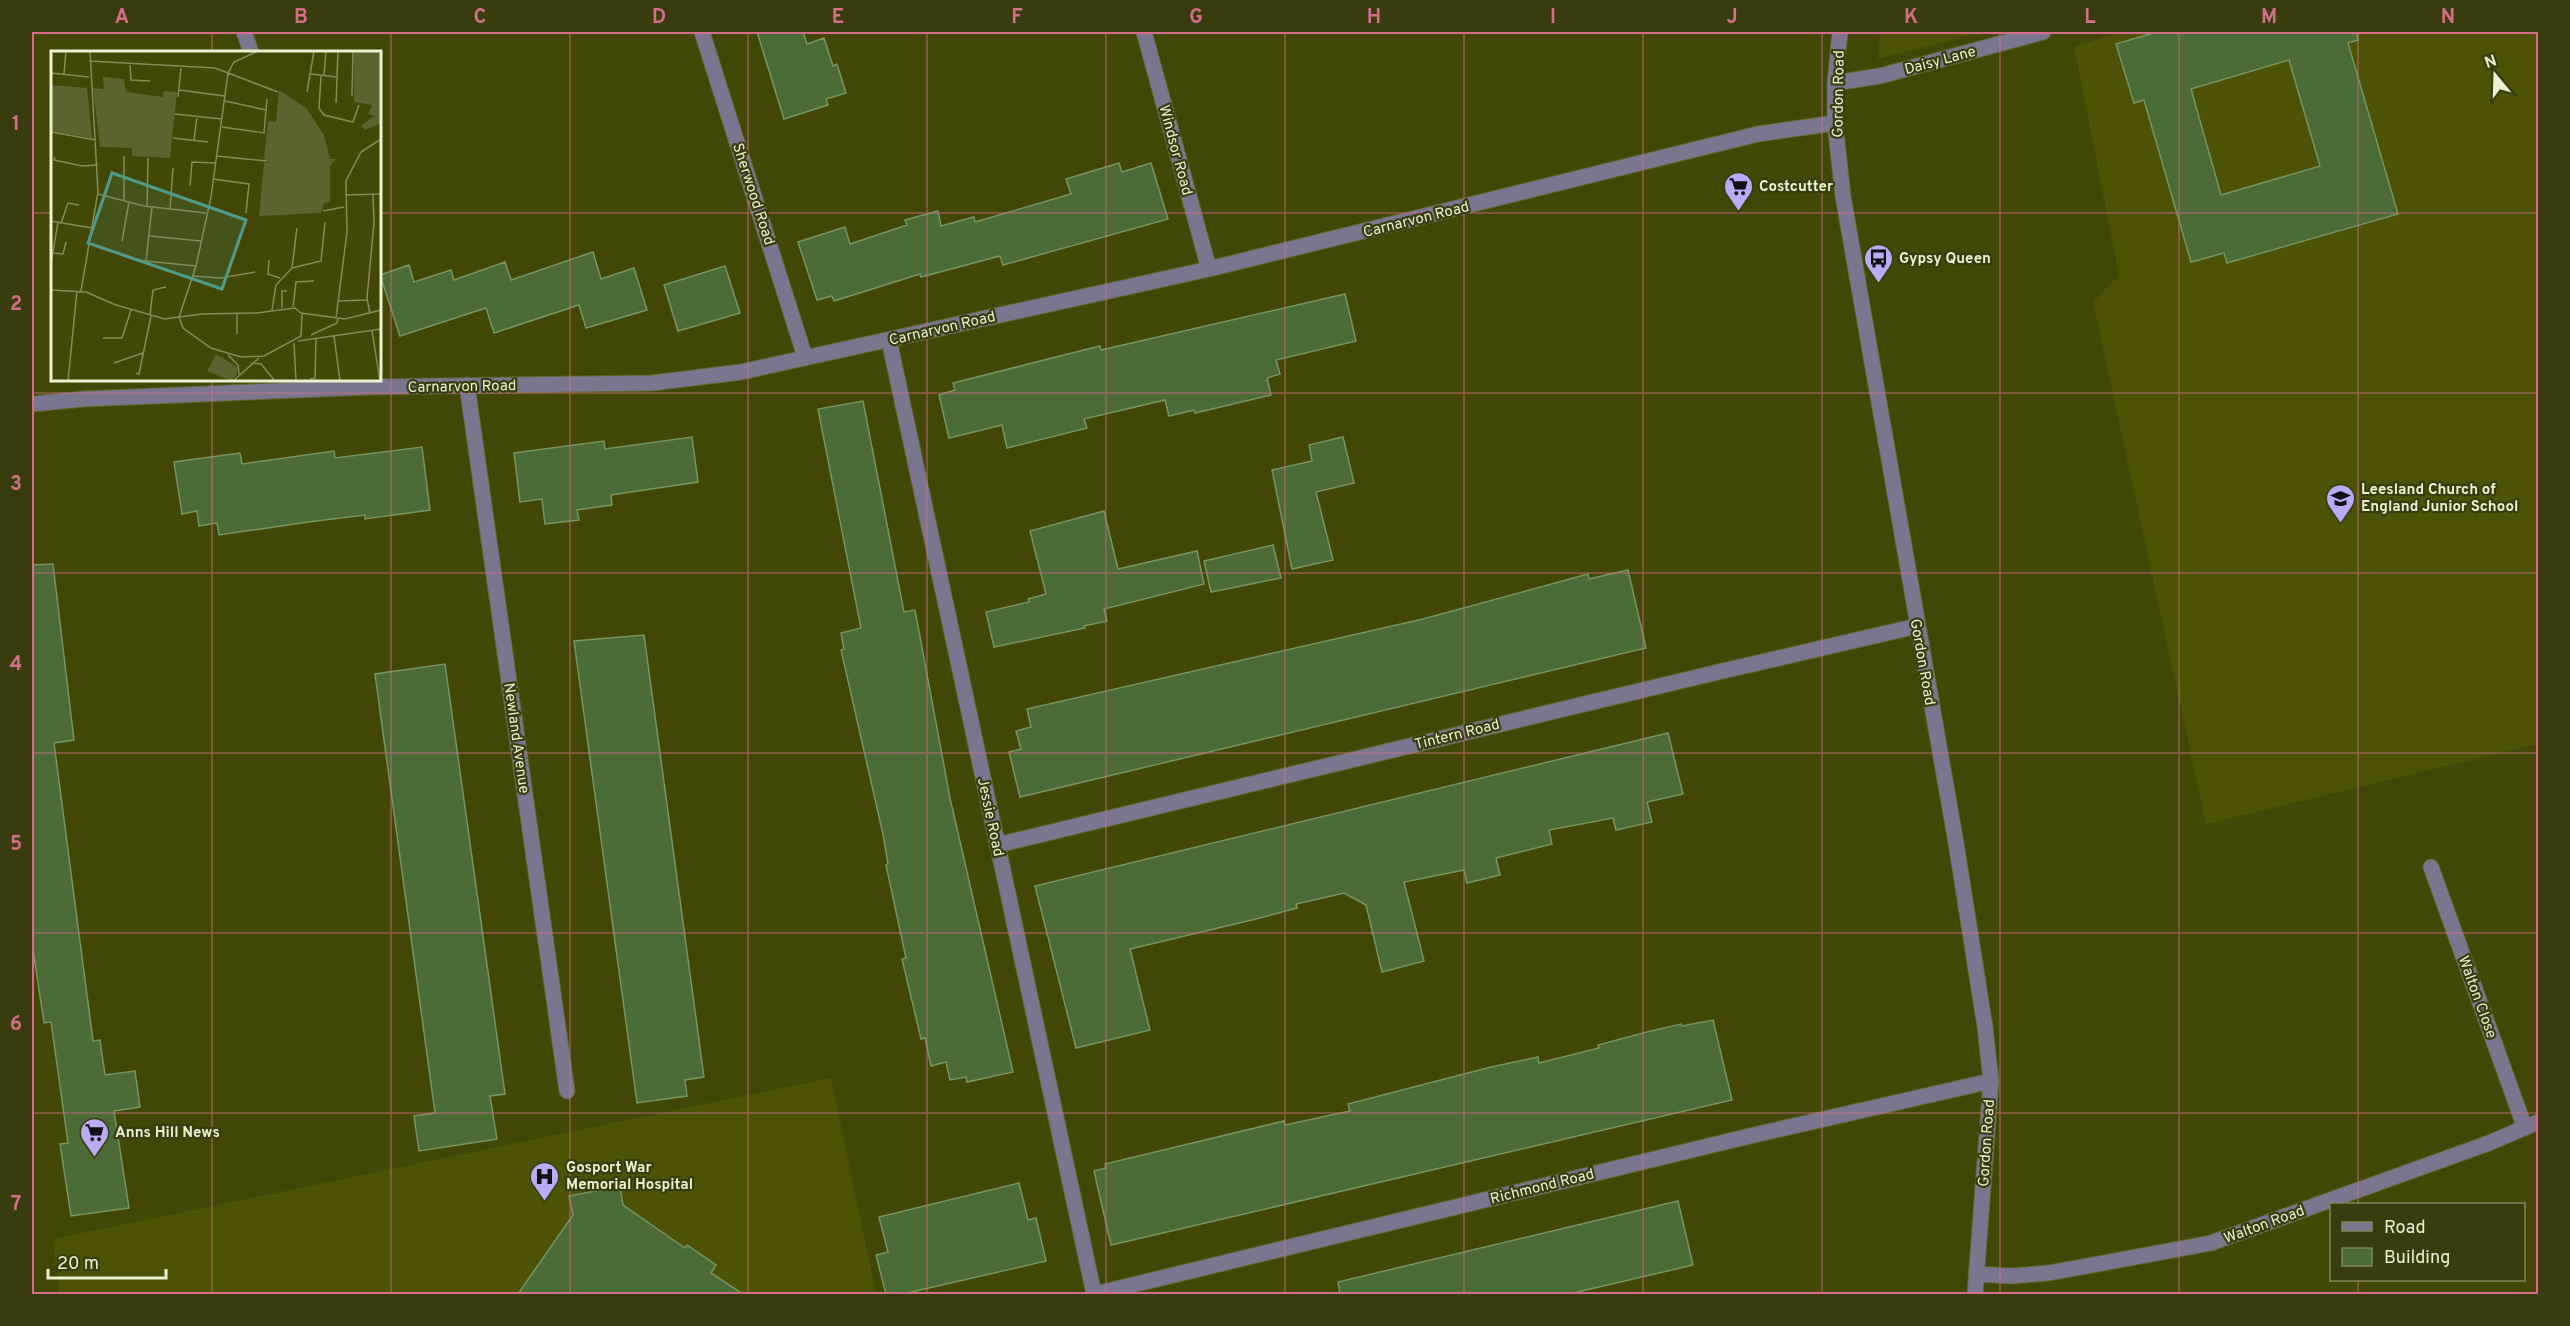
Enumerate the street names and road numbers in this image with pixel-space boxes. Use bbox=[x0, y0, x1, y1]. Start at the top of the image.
street label: Daisy Lane bbox=[1903, 43, 1978, 80]
street label: Gordon Road bbox=[1829, 50, 1850, 138]
street label: Windsor Road bbox=[1153, 103, 1196, 198]
street label: Sherwood Road bbox=[727, 141, 778, 248]
street label: Carnarvon Road bbox=[1361, 198, 1471, 243]
street label: Carnarvon Road bbox=[887, 308, 997, 351]
street label: Carnarvon Road bbox=[408, 377, 517, 398]
street label: Gordon Road bbox=[1905, 618, 1938, 707]
street label: Newland Avenue bbox=[498, 682, 533, 795]
street label: Tintern Road bbox=[1413, 716, 1502, 755]
street label: Jessie Road bbox=[972, 776, 1007, 859]
street label: Walton Close bbox=[2453, 954, 2500, 1041]
street label: Gordon Road bbox=[1975, 1099, 2000, 1187]
street label: Richmond Road bbox=[1488, 1165, 1596, 1210]
street label: Walton Road bbox=[2222, 1202, 2307, 1249]

